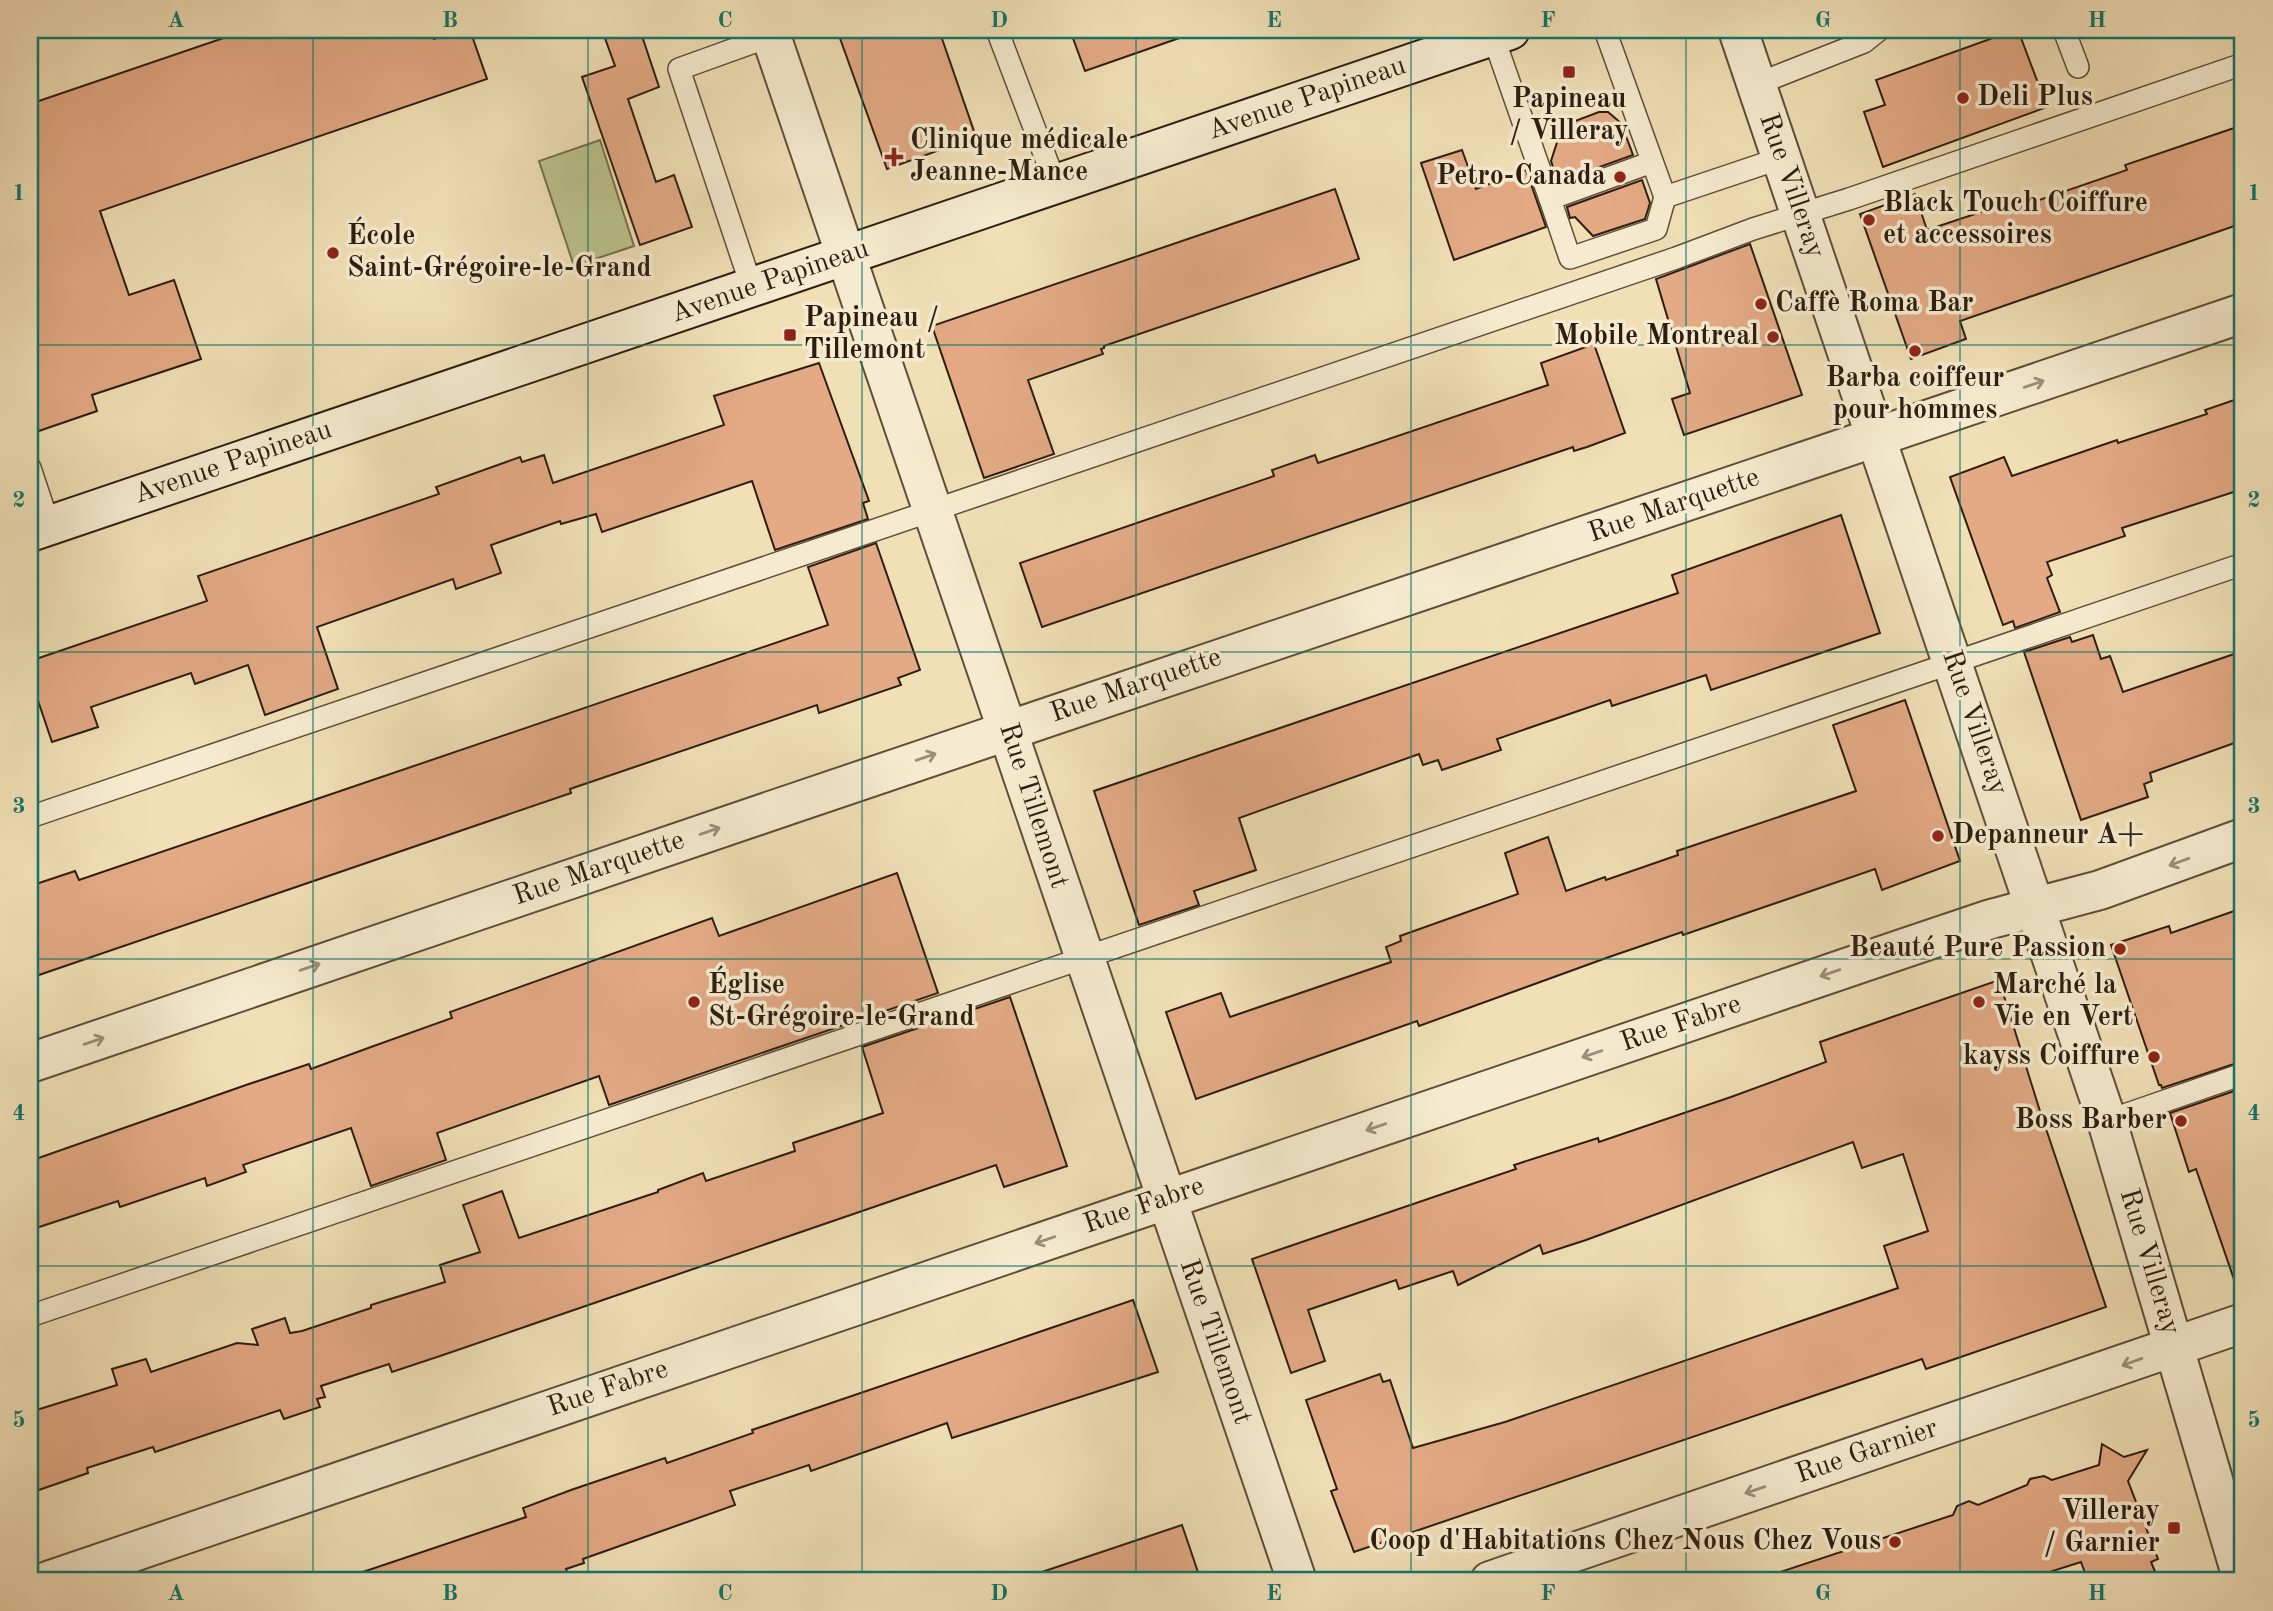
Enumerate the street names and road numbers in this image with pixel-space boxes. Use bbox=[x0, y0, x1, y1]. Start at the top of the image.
street label: Avenue Papineau bbox=[1204, 52, 1410, 146]
street label: Rue Villeray bbox=[1753, 110, 1829, 262]
street label: Avenue Papineau bbox=[667, 235, 873, 329]
street label: Avenue Papineau bbox=[130, 416, 336, 510]
street label: Rue Marquette bbox=[1585, 464, 1763, 548]
street label: Rue Marquette bbox=[1047, 644, 1225, 728]
street label: Rue Villeray bbox=[1936, 647, 2012, 799]
street label: Rue Tillemont bbox=[993, 720, 1073, 892]
street label: Rue Marquette bbox=[510, 827, 688, 911]
street label: Rue Fabre bbox=[1617, 990, 1745, 1058]
street label: Rue Fabre bbox=[1080, 1172, 1208, 1240]
street label: Rue Villeray bbox=[2113, 1186, 2185, 1339]
street label: Rue Tillemont bbox=[1174, 1256, 1256, 1428]
street label: Rue Fabre bbox=[544, 1355, 672, 1423]
street label: Rue Garnier bbox=[1792, 1415, 1942, 1489]

